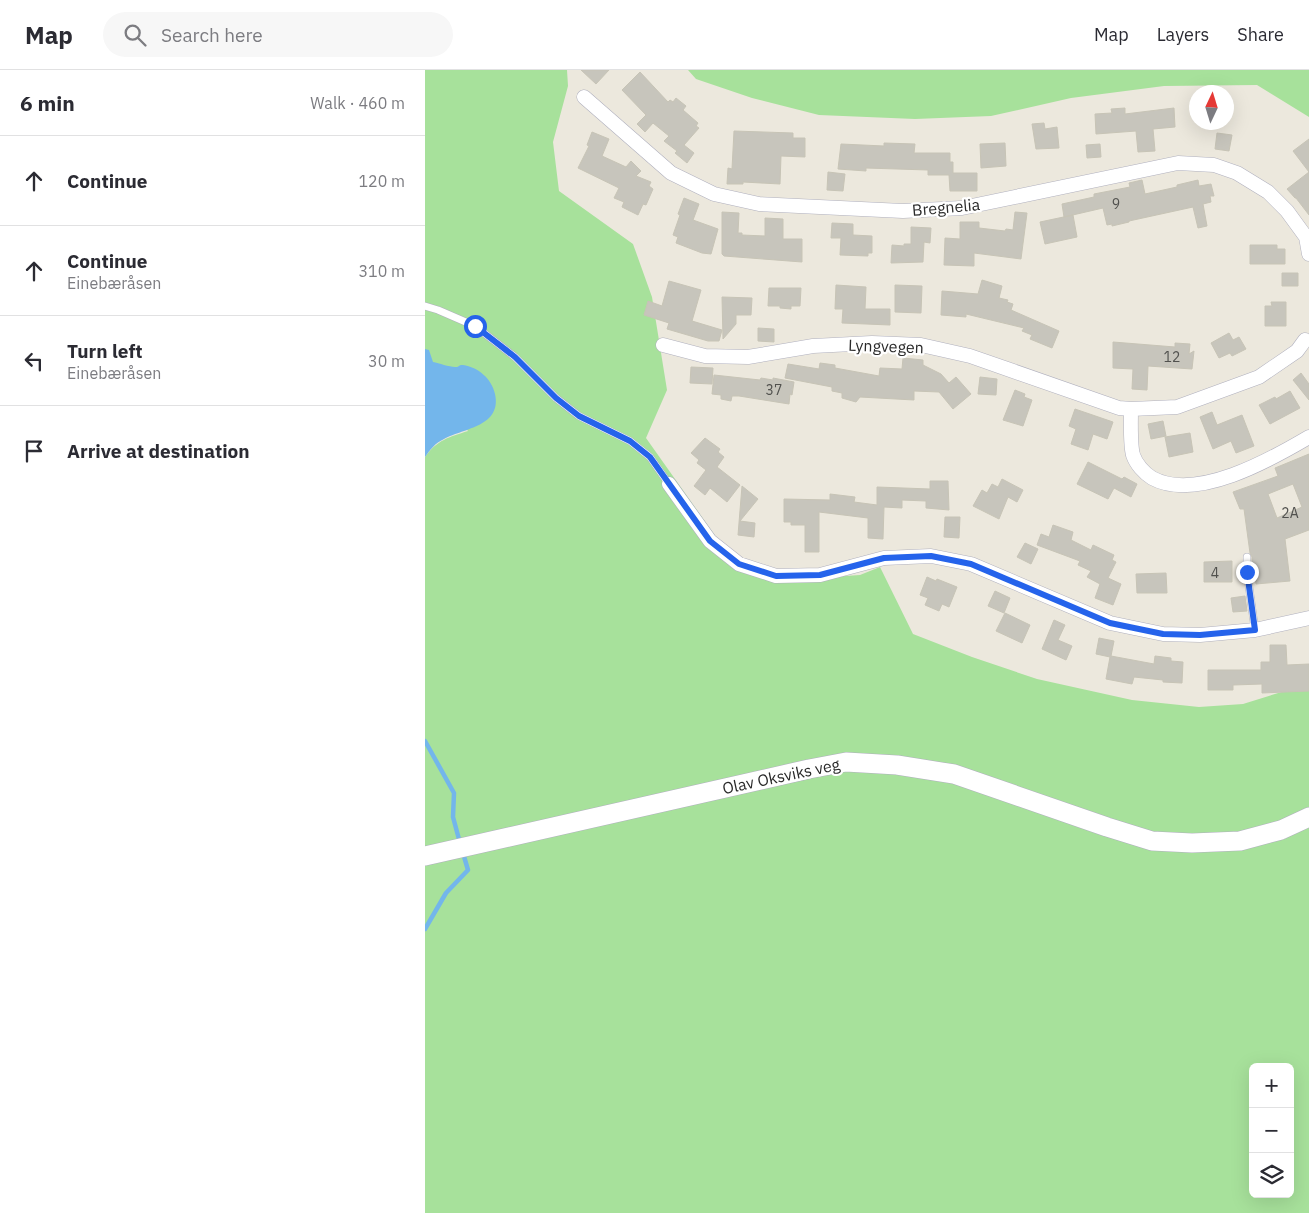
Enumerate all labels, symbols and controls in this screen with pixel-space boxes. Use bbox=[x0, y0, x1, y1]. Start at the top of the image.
search box bbox=[103, 12, 453, 57]
text: Map bbox=[25, 19, 73, 51]
icon: search bbox=[121, 21, 149, 49]
text: Search here bbox=[161, 23, 263, 47]
text: Map bbox=[1094, 23, 1129, 46]
text: Layers bbox=[1157, 23, 1209, 46]
text: Share bbox=[1237, 23, 1284, 46]
north arrow bbox=[1189, 85, 1234, 130]
text: 6 min bbox=[20, 89, 75, 117]
text: Walk · 460 m bbox=[310, 93, 405, 113]
icon: ahead bbox=[20, 167, 48, 195]
text: Continue bbox=[67, 169, 147, 193]
text: 120 m bbox=[358, 171, 405, 191]
street label: Bregnelia bbox=[911, 194, 981, 220]
house number: 9 bbox=[1112, 195, 1120, 213]
text: Continue bbox=[67, 249, 147, 273]
icon: ahead bbox=[20, 257, 48, 285]
text: 310 m bbox=[358, 261, 405, 281]
text: Einebæråsen bbox=[67, 273, 161, 293]
route start bbox=[464, 315, 487, 338]
street label: Lyngvegen bbox=[848, 335, 924, 357]
text: Turn left bbox=[67, 339, 143, 363]
icon: left bbox=[20, 347, 48, 375]
house number: 12 bbox=[1164, 348, 1180, 366]
text: 30 m bbox=[368, 351, 405, 371]
text: Einebæråsen bbox=[67, 363, 161, 383]
house number: 37 bbox=[766, 381, 782, 399]
icon: arrive bbox=[20, 437, 48, 465]
text: Arrive at destination bbox=[67, 439, 250, 463]
house number: 2A bbox=[1281, 504, 1299, 522]
route end bbox=[1236, 561, 1259, 584]
house number: 4 bbox=[1211, 564, 1219, 582]
street label: Olav Oksviks veg bbox=[720, 754, 842, 798]
map controls bbox=[1249, 1063, 1294, 1198]
button: + bbox=[1249, 1063, 1294, 1108]
button: − bbox=[1249, 1108, 1294, 1153]
button: layers bbox=[1249, 1153, 1294, 1198]

